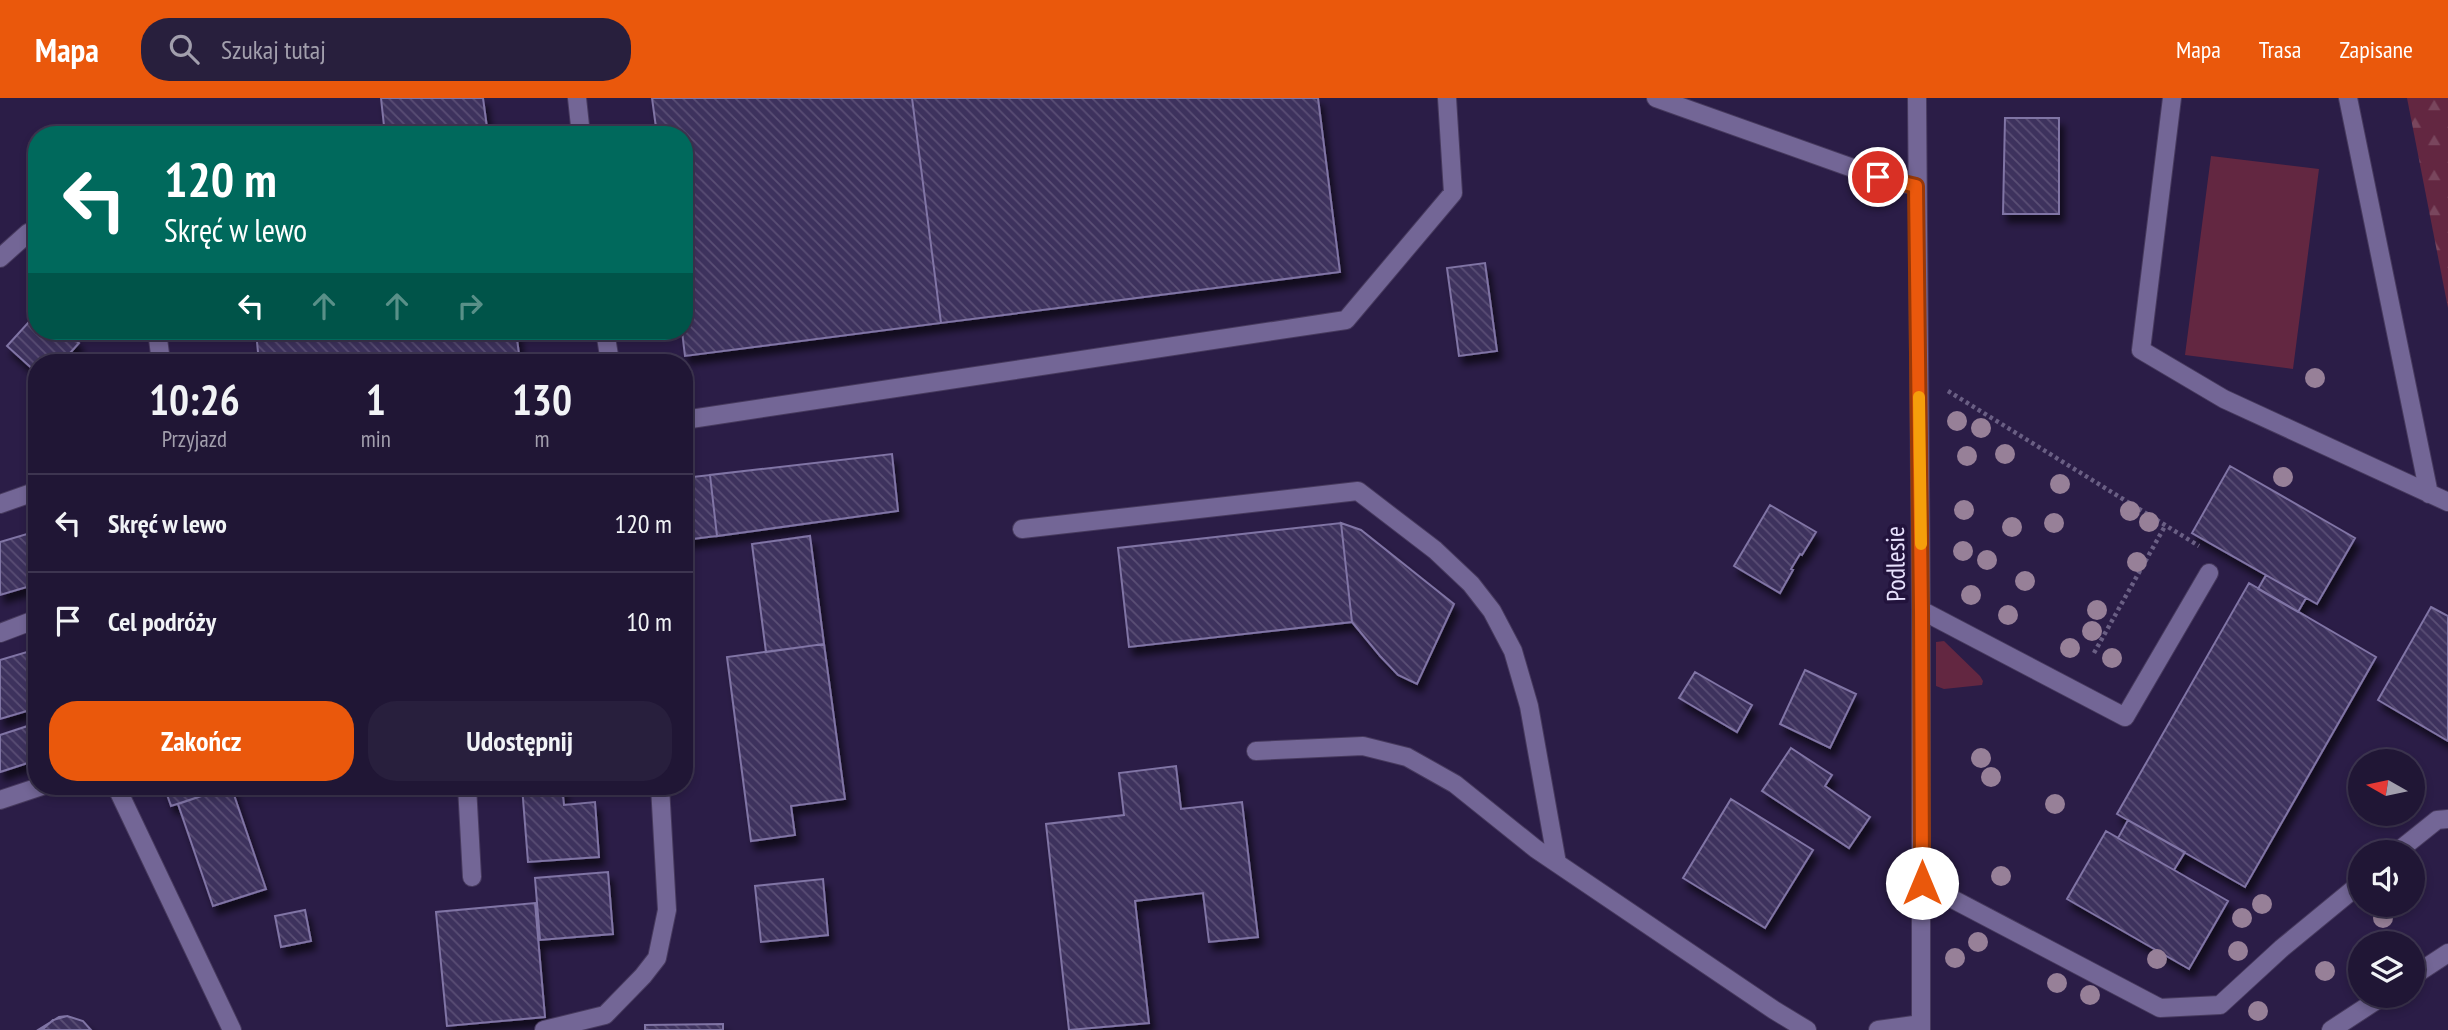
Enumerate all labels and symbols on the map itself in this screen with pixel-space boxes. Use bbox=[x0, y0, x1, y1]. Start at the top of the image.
pin bbox=[1848, 147, 1908, 207]
street label: Podlesie bbox=[1878, 526, 1912, 602]
north arrow bbox=[2348, 749, 2426, 826]
position arrow bbox=[1885, 846, 1959, 920]

